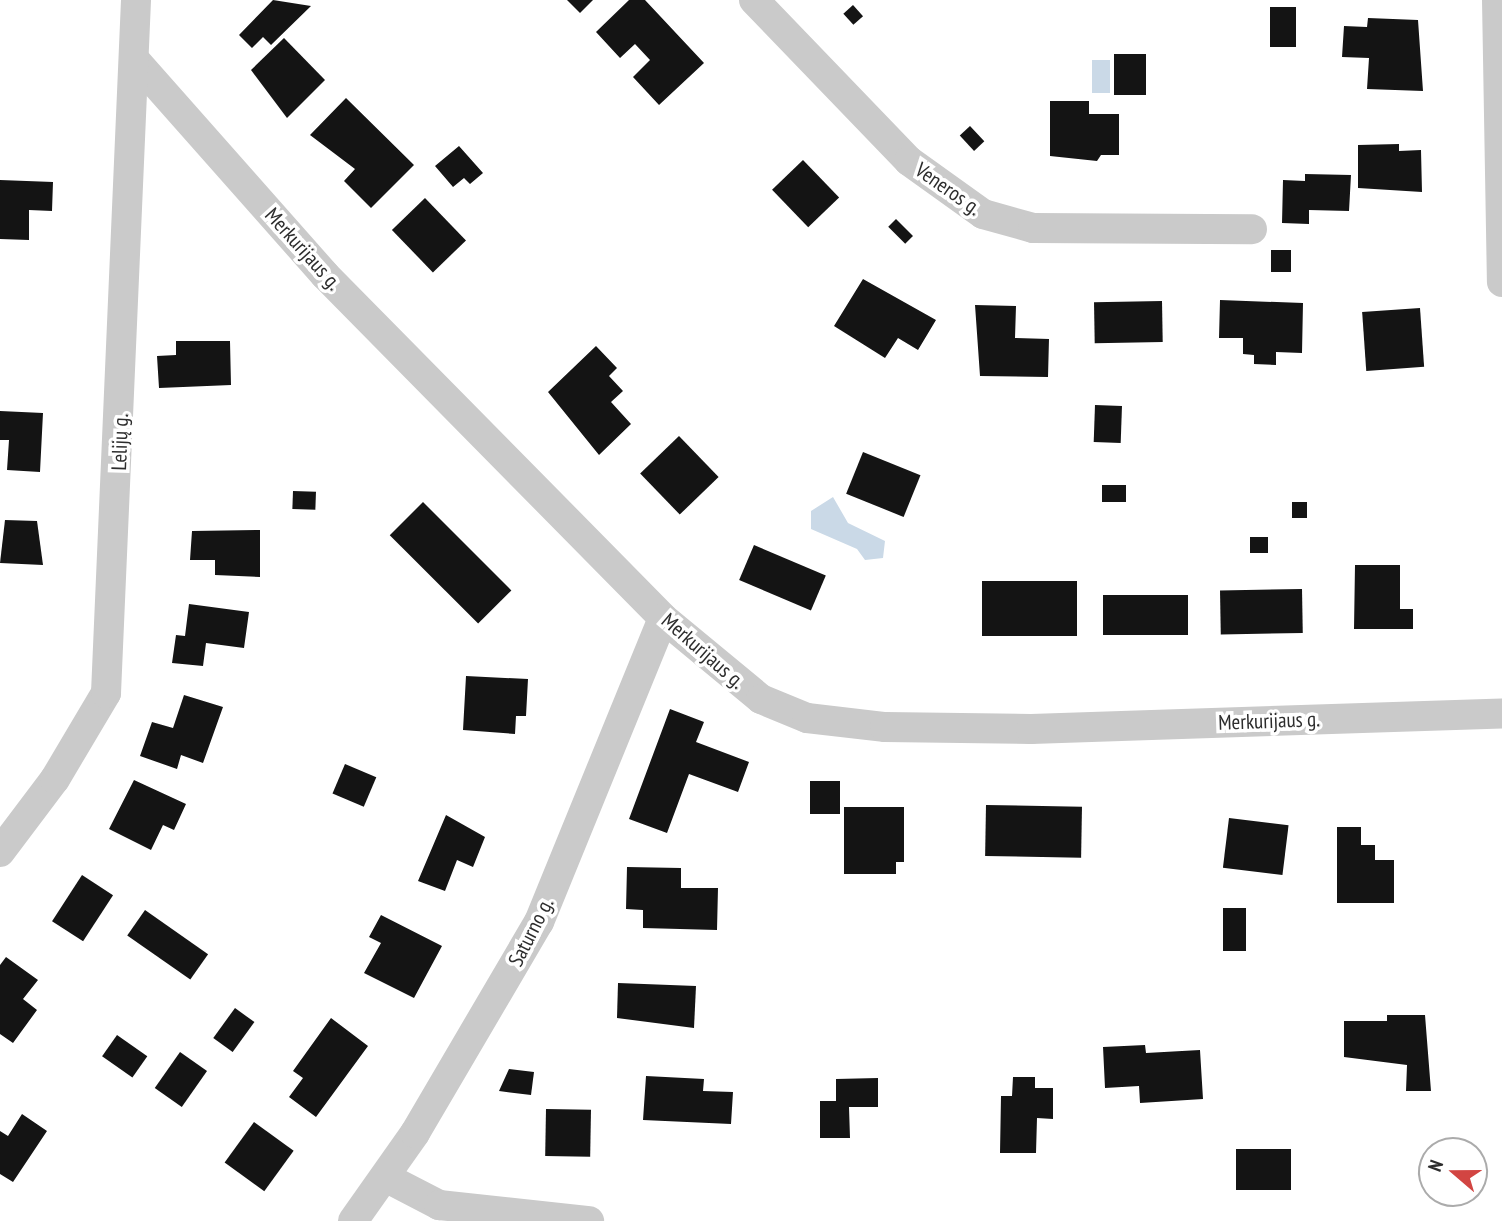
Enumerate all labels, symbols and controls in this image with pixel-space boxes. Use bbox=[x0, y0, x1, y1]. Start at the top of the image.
street label: Veneros g. bbox=[910, 157, 986, 221]
street label: Merkurijaus g. bbox=[260, 203, 346, 295]
street label: Lelijų g. bbox=[106, 413, 134, 471]
street label: Merkurijaus g. bbox=[656, 608, 750, 694]
street label: Merkurijaus g. bbox=[1218, 707, 1320, 735]
street label: Saturno g. bbox=[503, 893, 559, 971]
north arrow bbox=[1418, 1137, 1488, 1207]
text: N bbox=[1422, 1157, 1448, 1174]

